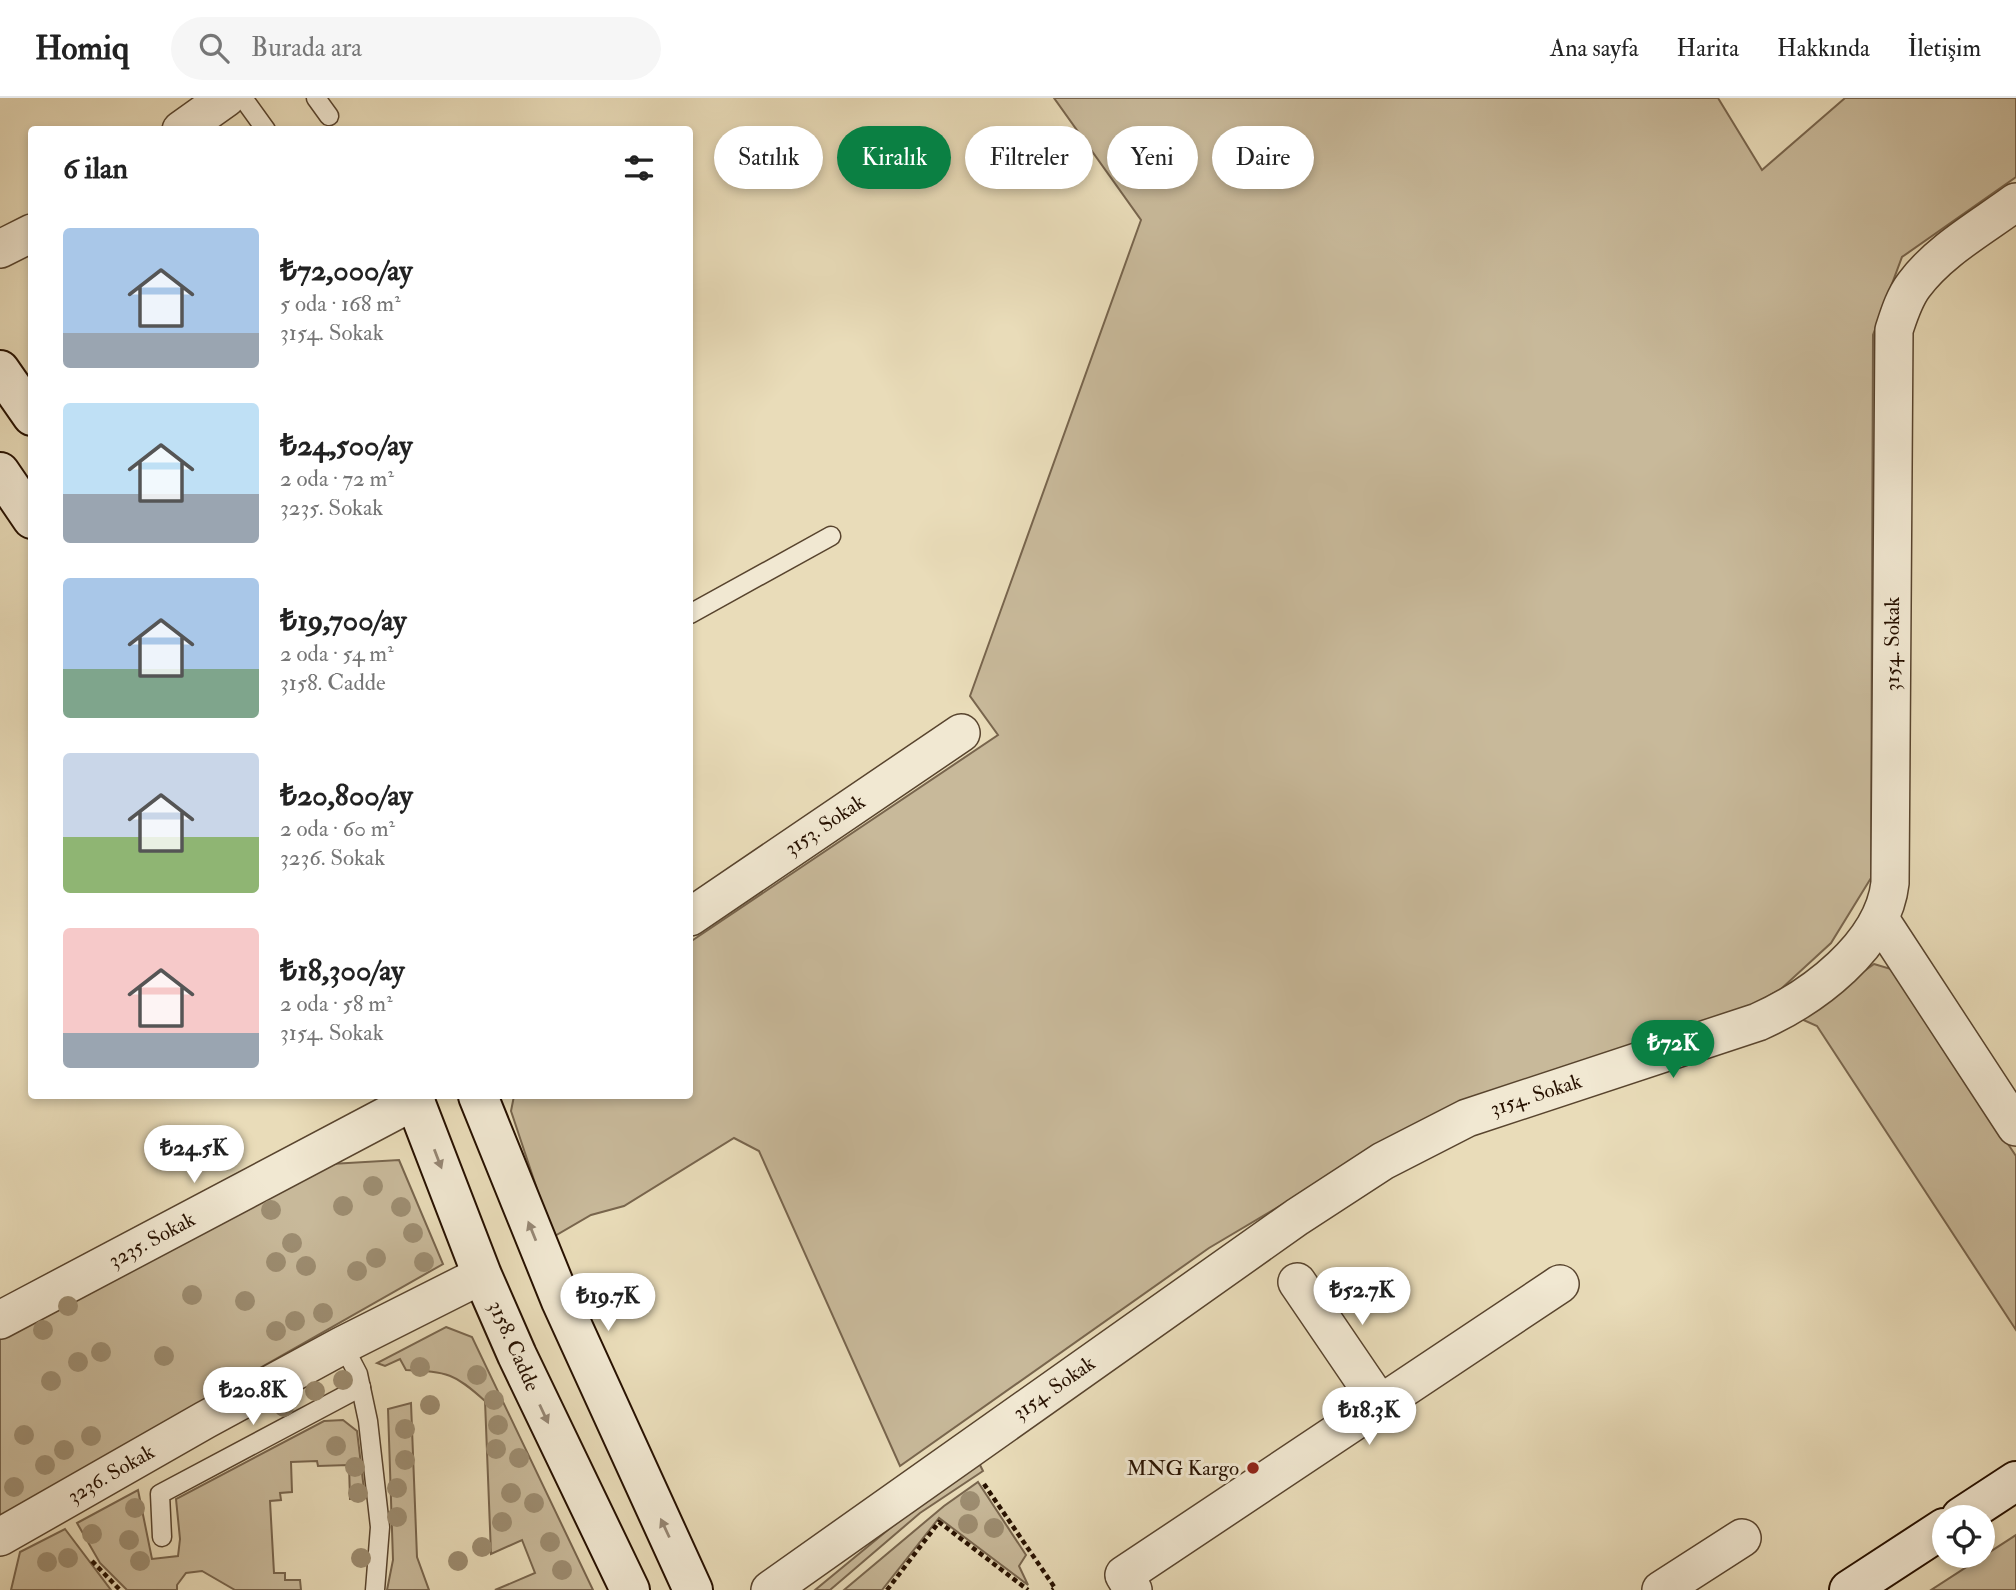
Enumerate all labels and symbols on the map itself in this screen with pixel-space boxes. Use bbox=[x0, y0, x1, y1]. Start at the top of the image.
street label: 3154. Sokak bbox=[1879, 597, 1906, 691]
street label: 3153. Sokak bbox=[780, 788, 870, 862]
pin: ₺72K bbox=[1632, 1020, 1714, 1080]
street label: 3154. Sokak bbox=[1487, 1068, 1585, 1122]
pin: ₺24.5K bbox=[137, 1126, 251, 1185]
one-way arrow bbox=[433, 1149, 444, 1170]
street label: 3235. Sokak bbox=[104, 1206, 200, 1274]
one-way arrow bbox=[527, 1220, 538, 1241]
pin: ₺52.7K bbox=[1305, 1268, 1419, 1327]
pin: ₺19.7K bbox=[551, 1274, 665, 1333]
street label: 3158. Cadde bbox=[482, 1296, 546, 1396]
street label: 3154. Sokak bbox=[1007, 1350, 1101, 1426]
pin: ₺20.8K bbox=[196, 1368, 310, 1427]
pin: ₺18.3K bbox=[1312, 1388, 1426, 1447]
one-way arrow bbox=[539, 1404, 550, 1424]
street label: 3236. Sokak bbox=[63, 1438, 159, 1510]
place label: MNG Kargo bbox=[1127, 1455, 1239, 1482]
marker: MNG Kargo bbox=[1245, 1460, 1261, 1476]
one-way arrow bbox=[659, 1518, 671, 1538]

